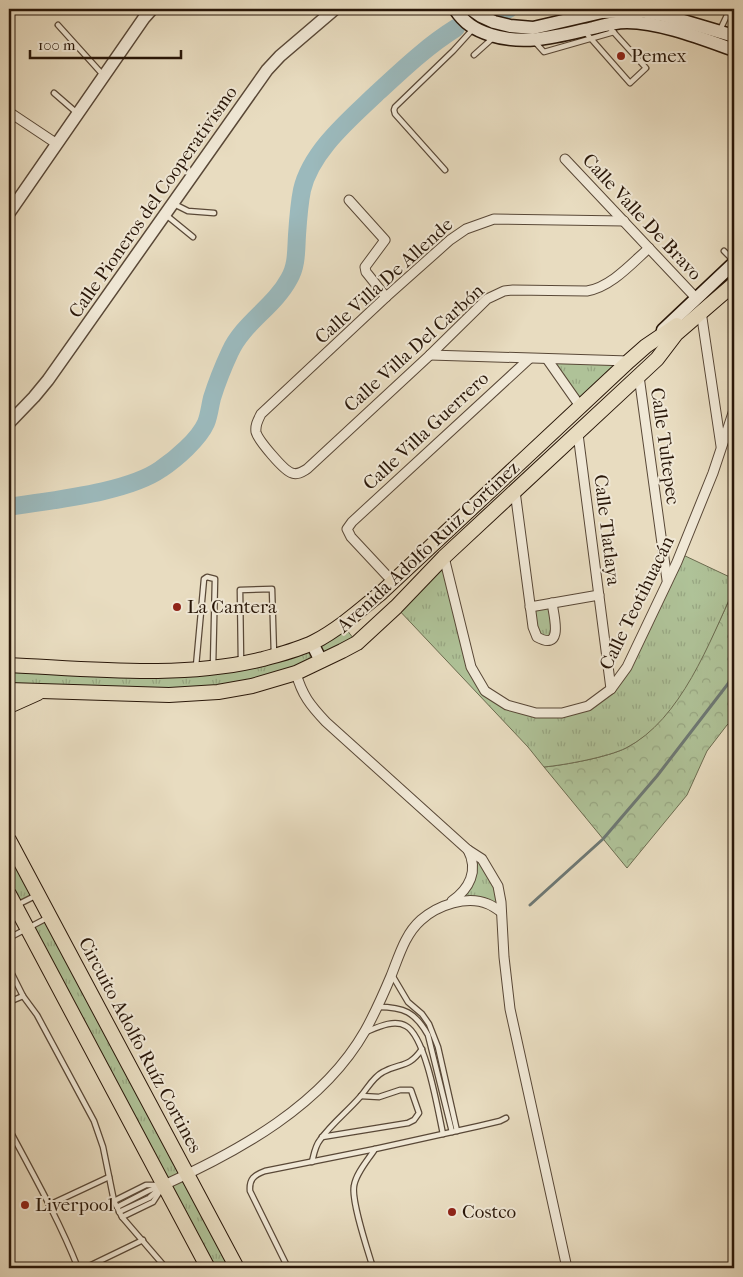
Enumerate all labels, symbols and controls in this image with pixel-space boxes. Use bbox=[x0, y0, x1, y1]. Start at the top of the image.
scale bar bbox=[30, 28, 181, 60]
text: 100 m bbox=[38, 36, 76, 54]
place label: Pemex bbox=[631, 45, 686, 67]
marker: Pemex bbox=[615, 50, 627, 62]
street label: Calle Pioneros del Cooperativismo bbox=[64, 81, 242, 322]
street label: Calle Valle De Bravo bbox=[578, 149, 706, 285]
street label: Calle Villa De Allende bbox=[311, 213, 457, 349]
street label: Calle Villa Del Carbón bbox=[340, 280, 488, 416]
street label: Calle Villa Guerrero bbox=[359, 367, 493, 495]
street label: Calle Tultepec bbox=[646, 386, 684, 506]
street label: Avenida Adolfo Ruiz Cortinez bbox=[332, 457, 524, 638]
street label: Calle Tlatlaya bbox=[589, 473, 625, 587]
street label: Calle Teotihuacán bbox=[595, 533, 679, 673]
place label: La Cantera bbox=[187, 596, 277, 618]
marker: La Cantera bbox=[171, 601, 183, 613]
street label: Circuito Adolfo Ruíz Cortines bbox=[74, 933, 206, 1157]
place label: Liverpool bbox=[35, 1194, 114, 1216]
marker: Liverpool bbox=[19, 1199, 31, 1211]
place label: Costco bbox=[462, 1201, 517, 1223]
marker: Costco bbox=[446, 1206, 458, 1218]

